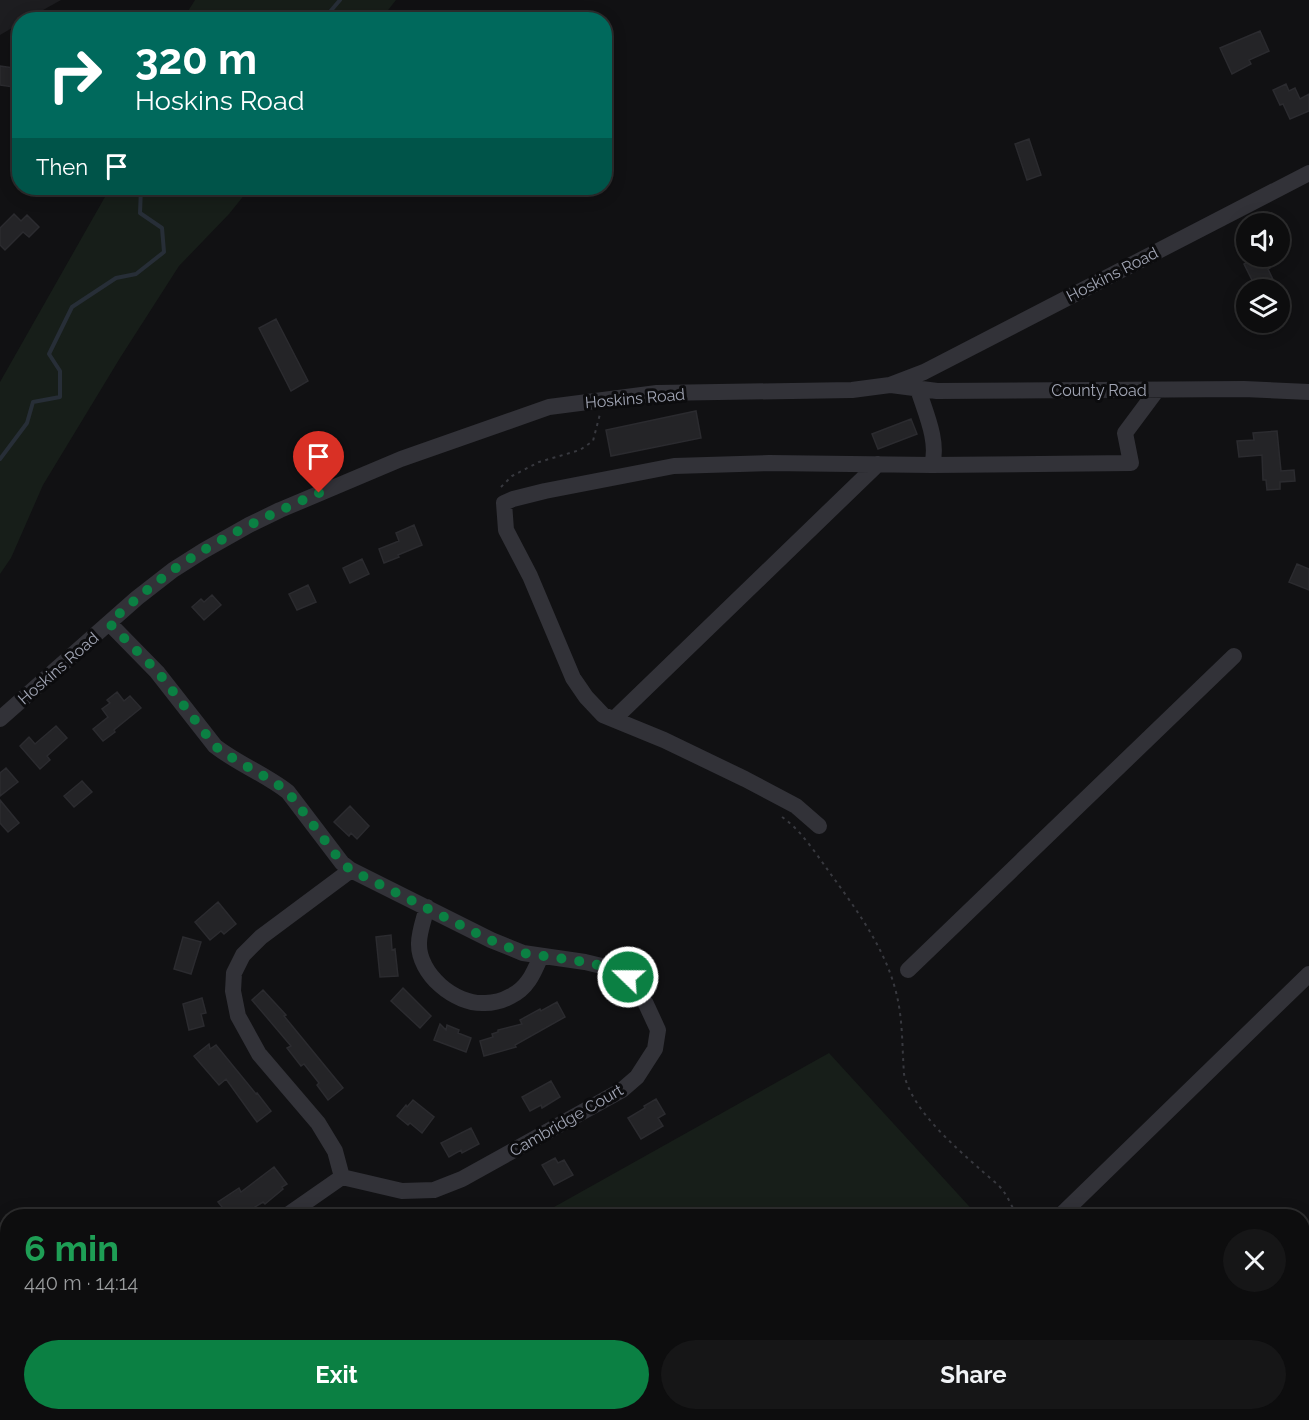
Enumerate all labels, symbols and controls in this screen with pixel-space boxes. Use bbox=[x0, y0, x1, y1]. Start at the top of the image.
text: 320 m bbox=[135, 35, 257, 84]
icon: right bbox=[36, 36, 114, 114]
text: Hoskins Road bbox=[135, 85, 304, 116]
icon: arrive bbox=[100, 150, 133, 183]
text: Then bbox=[36, 154, 88, 180]
map controls bbox=[1236, 213, 1290, 333]
button: sound bbox=[1236, 213, 1290, 267]
street label: Hoskins Road bbox=[1063, 243, 1161, 306]
button: layers bbox=[1236, 279, 1290, 333]
street label: County Road bbox=[1051, 381, 1147, 400]
street label: Hoskins Road bbox=[584, 385, 686, 412]
pin bbox=[293, 431, 344, 493]
icon: arrive bbox=[302, 440, 335, 473]
street label: Hoskins Road bbox=[14, 628, 102, 708]
position arrow bbox=[596, 945, 660, 1009]
street label: Cambridge Court bbox=[506, 1080, 627, 1161]
text: 6 min bbox=[24, 1227, 119, 1269]
button: close bbox=[1223, 1229, 1286, 1292]
text: 440 m · 14:14 bbox=[24, 1271, 138, 1295]
button: Exit bbox=[24, 1340, 649, 1409]
button: Share bbox=[661, 1340, 1286, 1409]

